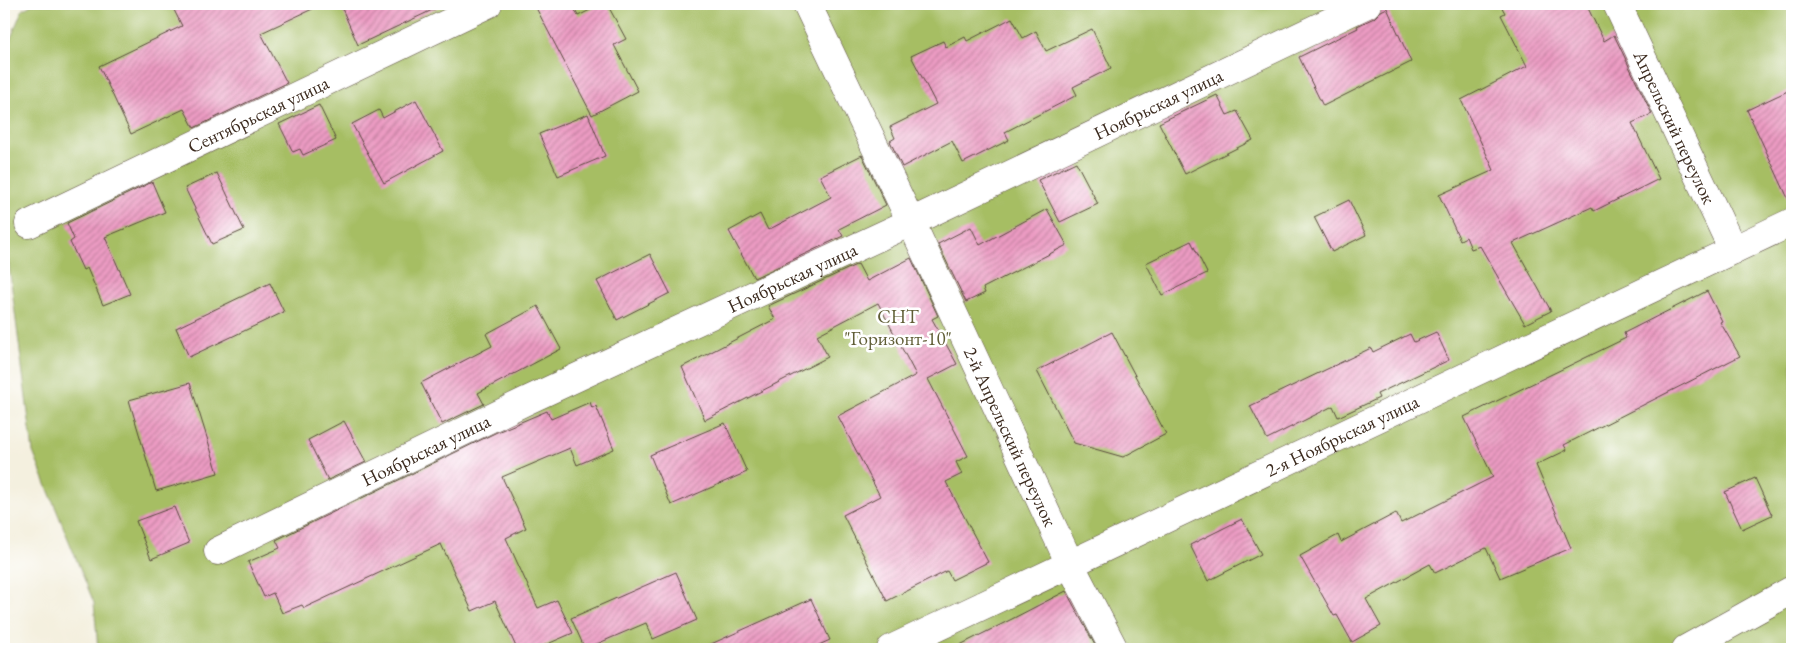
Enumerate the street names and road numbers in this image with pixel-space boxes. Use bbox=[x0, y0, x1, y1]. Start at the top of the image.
street label: Апрельский переулок bbox=[1628, 45, 1722, 208]
street label: Ноябрьская улица bbox=[1089, 62, 1227, 145]
street label: Сентябрьская улица bbox=[183, 70, 333, 159]
street label: Ноябрьская улица bbox=[723, 236, 861, 318]
street label: 2-й Апрельский переулок bbox=[958, 343, 1063, 530]
street label: 2-я Ноябрьская улица bbox=[1261, 388, 1423, 482]
street label: Ноябрьская улица bbox=[357, 408, 495, 492]

